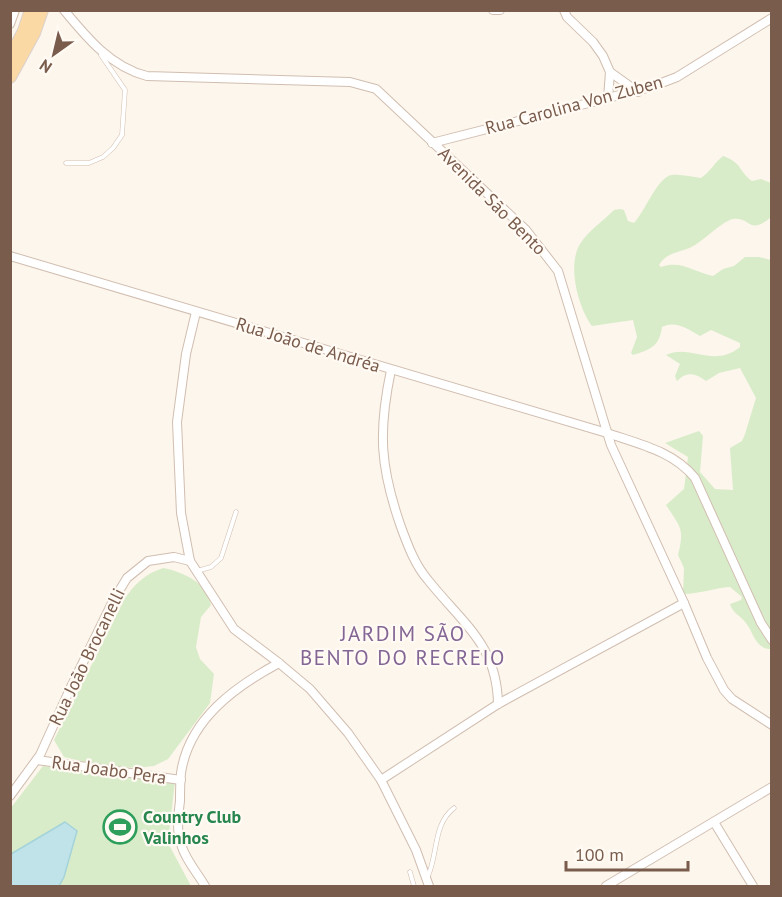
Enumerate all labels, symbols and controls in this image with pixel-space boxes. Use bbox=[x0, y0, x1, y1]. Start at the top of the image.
north arrow bbox=[24, 24, 84, 84]
text: N bbox=[36, 55, 56, 78]
street label: Rua Carolina Von Zuben bbox=[483, 70, 665, 139]
street label: Avenida São Bento bbox=[433, 142, 551, 260]
street label: Rua João de Andréa bbox=[233, 312, 383, 377]
street label: Rua João Brocanelli bbox=[43, 584, 130, 729]
district label: JARDIM SÃO BENTO DO RECREIO bbox=[300, 620, 506, 671]
street label: Rua Joabo Pera bbox=[50, 750, 168, 789]
place label: Country Club Valinhos bbox=[142, 805, 241, 849]
sports icon: Country Club Valinhos bbox=[102, 809, 138, 845]
scale bar bbox=[566, 834, 688, 872]
text: 100 m bbox=[575, 843, 624, 866]

